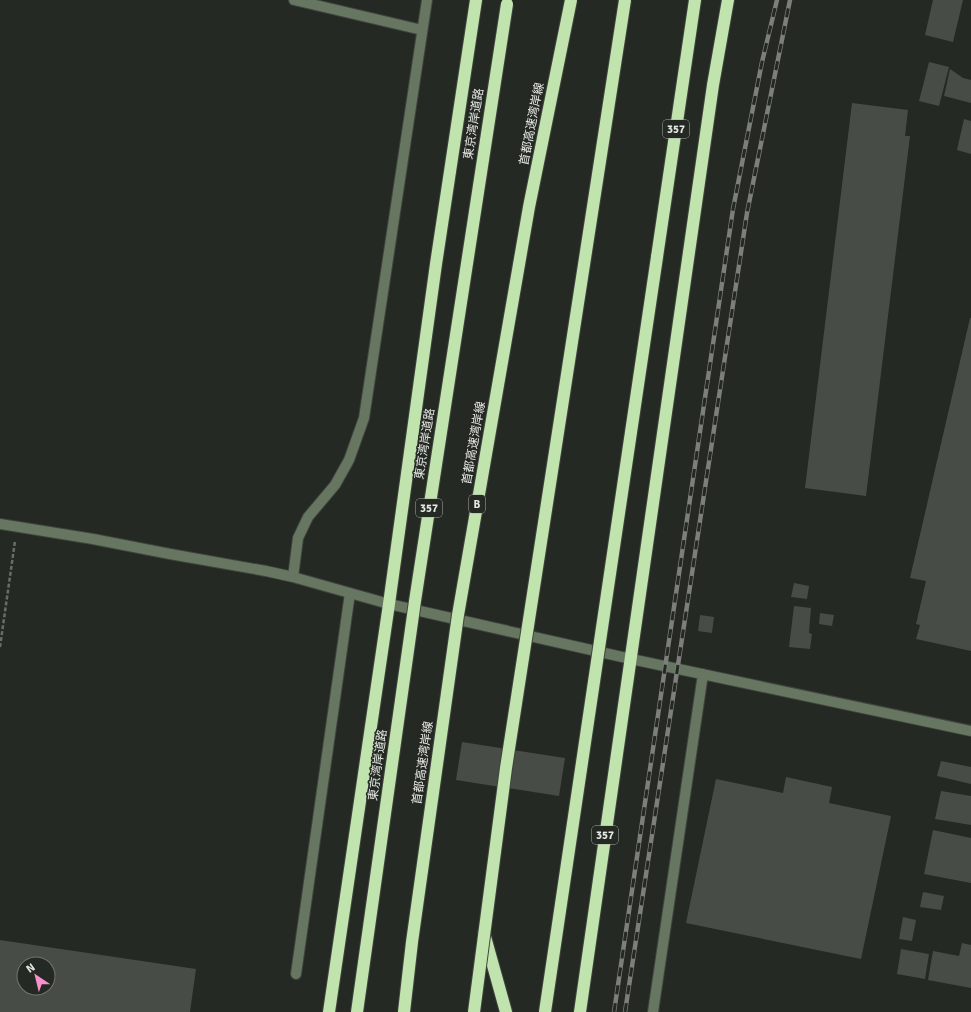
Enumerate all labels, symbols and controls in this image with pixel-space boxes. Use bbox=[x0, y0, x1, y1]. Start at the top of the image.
street label: 首都高速湾岸線 bbox=[517, 81, 547, 167]
street label: 東京湾岸道路 bbox=[461, 87, 487, 161]
road number: 357 bbox=[663, 120, 689, 138]
street label: 首都高速湾岸線 bbox=[459, 400, 489, 486]
street label: 東京湾岸道路 bbox=[412, 407, 438, 481]
road number: B bbox=[469, 495, 485, 513]
road number: 357 bbox=[416, 499, 442, 517]
street label: 首都高速湾岸線 bbox=[410, 720, 436, 806]
street label: 東京湾岸道路 bbox=[366, 728, 390, 802]
road number: 357 bbox=[592, 826, 618, 844]
north arrow bbox=[16, 956, 56, 996]
text: N bbox=[24, 961, 37, 976]

